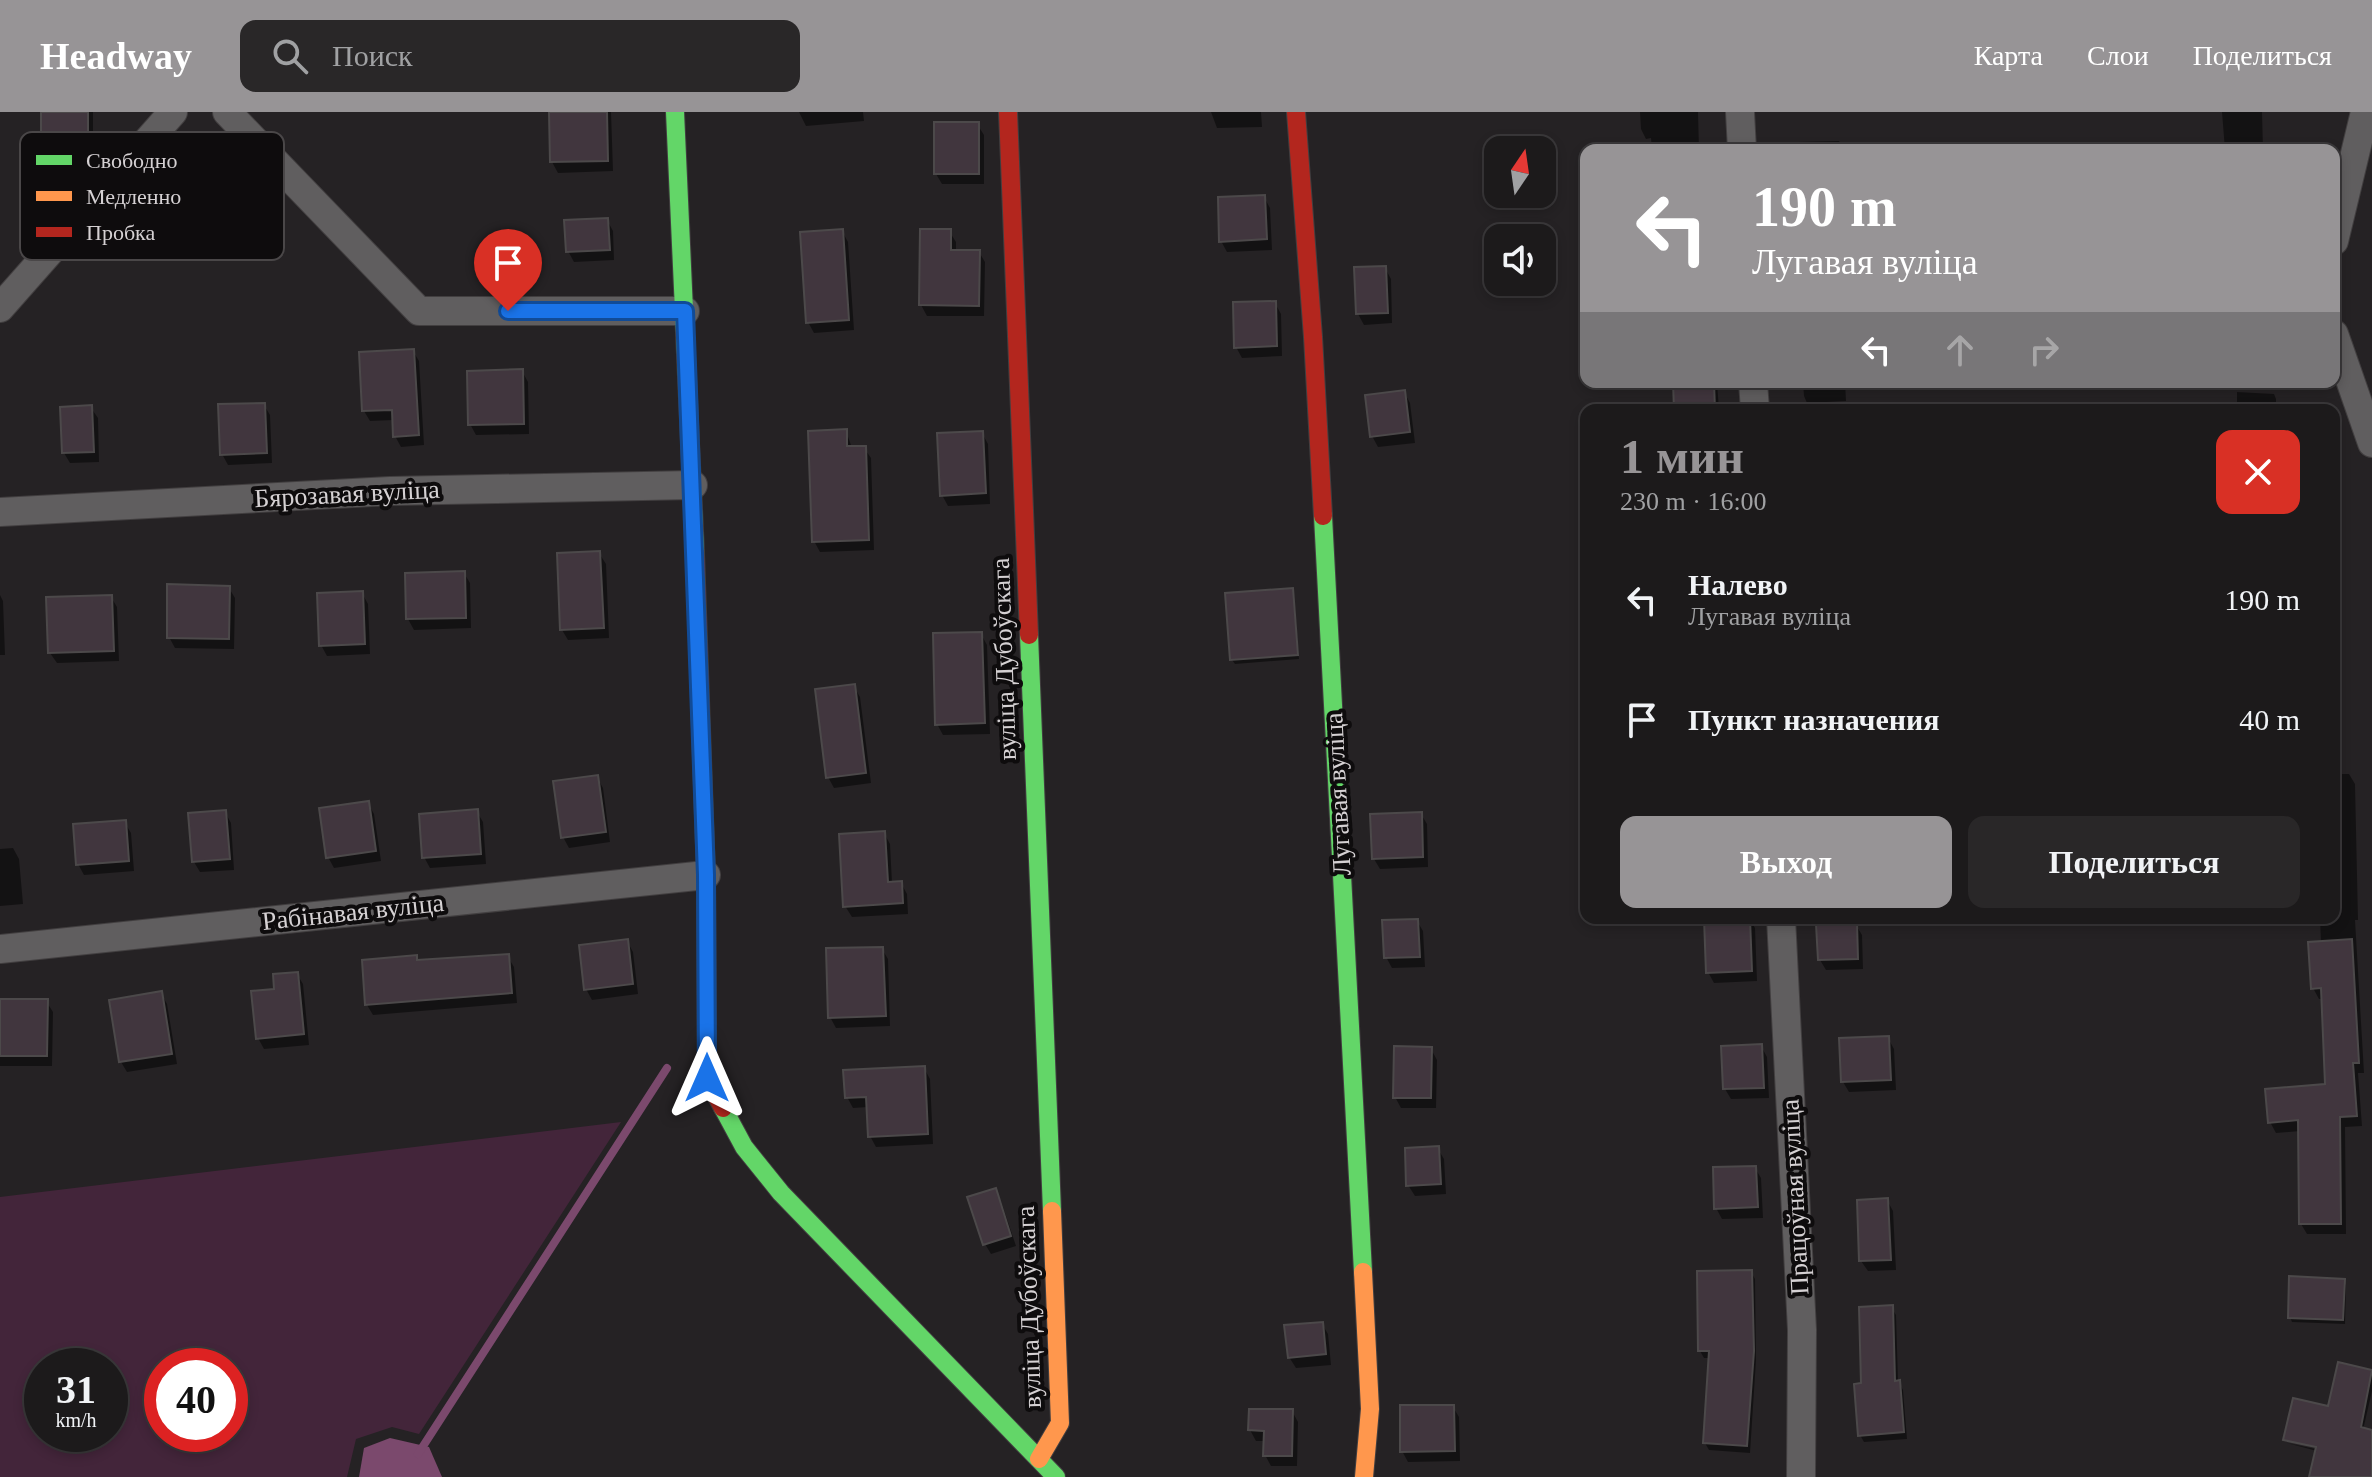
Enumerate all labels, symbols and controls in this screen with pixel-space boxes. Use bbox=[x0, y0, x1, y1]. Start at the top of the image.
search box bbox=[240, 20, 800, 92]
icon: search bbox=[268, 34, 312, 78]
text: Headway bbox=[40, 35, 192, 77]
text: Поиск bbox=[332, 39, 413, 72]
text: Карта bbox=[1974, 40, 2043, 71]
text: Слои bbox=[2087, 40, 2149, 71]
text: Поделиться bbox=[2193, 40, 2332, 71]
legend bbox=[20, 132, 284, 260]
north arrow bbox=[1484, 136, 1556, 208]
map controls bbox=[1484, 136, 1556, 296]
text: Свободно bbox=[86, 148, 177, 173]
icon: left bbox=[1620, 176, 1724, 280]
text: 190 m bbox=[1752, 176, 1897, 238]
text: Медленно bbox=[86, 184, 181, 209]
text: Пробка bbox=[86, 220, 155, 245]
button: sound bbox=[1484, 224, 1556, 296]
pin bbox=[474, 229, 542, 311]
icon: arrive bbox=[486, 241, 530, 285]
text: Лугавая вуліца bbox=[1752, 242, 1978, 282]
icon: left bbox=[1854, 328, 1898, 372]
icon: ahead bbox=[1938, 328, 1982, 372]
icon: right bbox=[2022, 328, 2066, 372]
text: 1 мин bbox=[1620, 430, 1744, 483]
button: close bbox=[2216, 430, 2300, 514]
street label: Бярозавая вуліца bbox=[254, 475, 441, 513]
text: 230 m · 16:00 bbox=[1620, 487, 1767, 516]
street label: вуліца Дубоўскага bbox=[986, 557, 1022, 761]
text: Налево bbox=[1688, 568, 1788, 601]
icon: left bbox=[1620, 578, 1664, 622]
text: 190 m bbox=[2224, 583, 2300, 616]
text: Лугавая вуліца bbox=[1688, 602, 1851, 631]
icon: arrive bbox=[1620, 698, 1664, 742]
text: Пункт назначения bbox=[1688, 703, 1940, 736]
text: 40 m bbox=[2239, 703, 2300, 736]
street label: Лугавая вуліца bbox=[1319, 711, 1357, 876]
button: Выход bbox=[1620, 816, 1952, 908]
button: Поделиться bbox=[1968, 816, 2300, 908]
street label: Рабінавая вуліца bbox=[261, 888, 446, 936]
position arrow bbox=[665, 1036, 749, 1120]
street label: Працоўная вуліца bbox=[1775, 1098, 1815, 1296]
street label: вуліца Дубоўскага bbox=[1011, 1205, 1047, 1409]
speed limit sign: 40 bbox=[144, 1348, 248, 1452]
text: 31 bbox=[56, 1367, 96, 1412]
text: km/h bbox=[55, 1409, 97, 1431]

